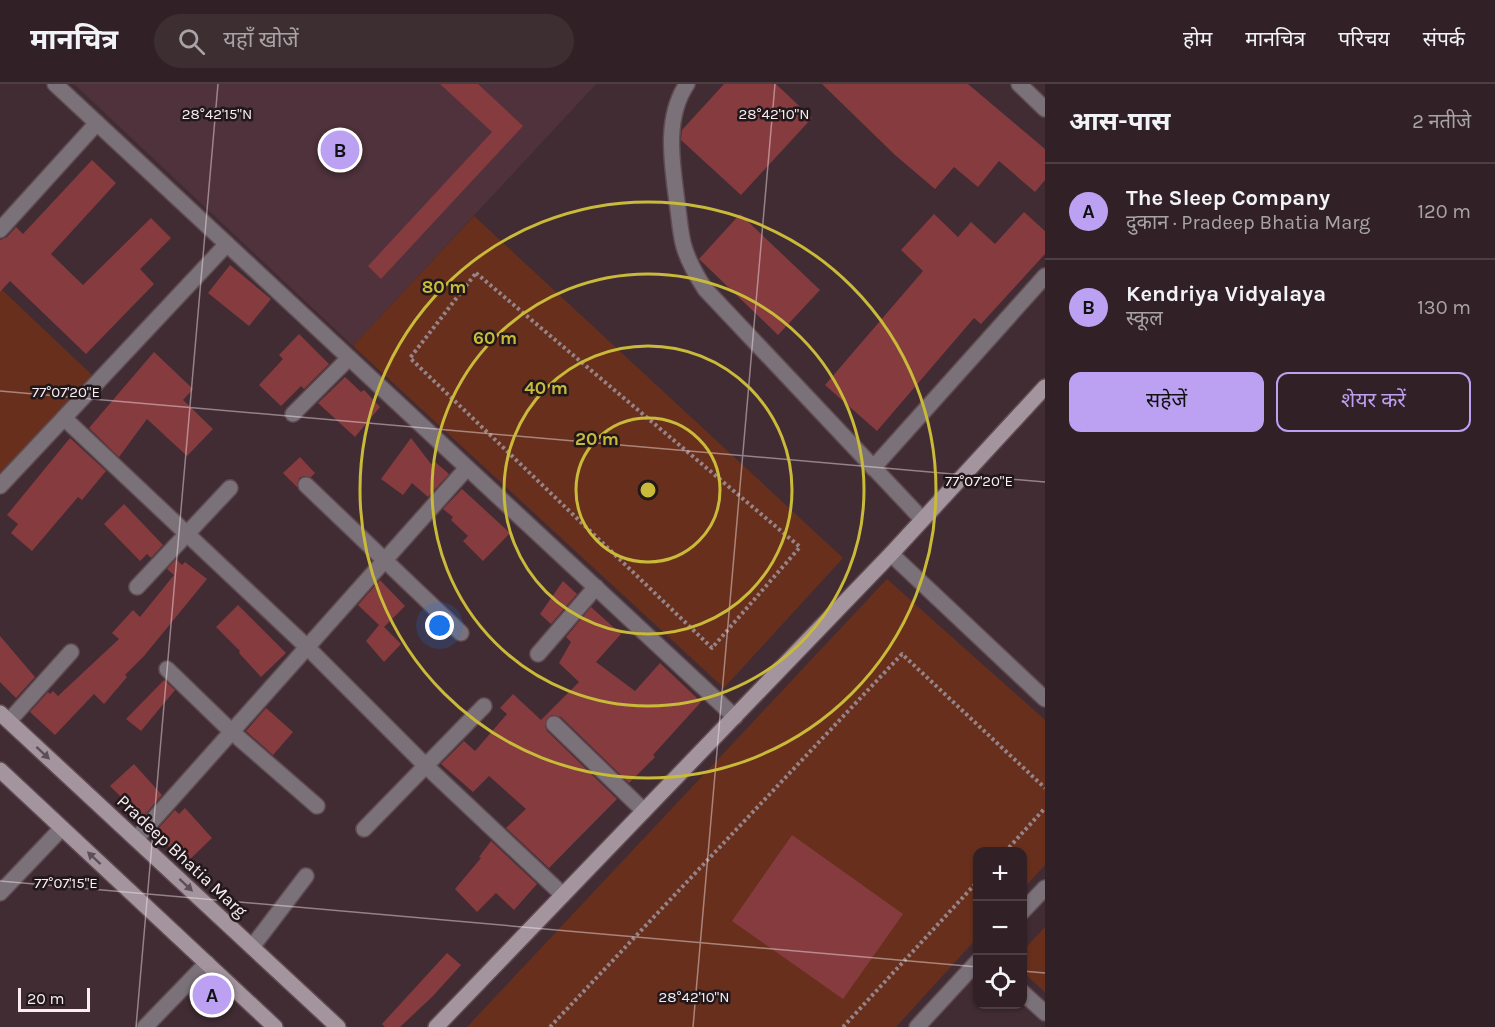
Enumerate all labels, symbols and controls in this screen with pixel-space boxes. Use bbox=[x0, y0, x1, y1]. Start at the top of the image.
search box bbox=[154, 14, 574, 68]
text: मानचित्र bbox=[30, 23, 118, 56]
icon: search bbox=[175, 25, 208, 58]
text: यहाँ खोजें bbox=[223, 27, 299, 53]
text: होम bbox=[1183, 27, 1212, 51]
text: मानचित्र bbox=[1245, 27, 1305, 51]
text: परिचय bbox=[1338, 27, 1390, 51]
text: संपर्क bbox=[1423, 27, 1465, 51]
text: 28°42'15"N bbox=[182, 105, 252, 123]
text: 28°42'10"N bbox=[739, 105, 809, 123]
text: आस-पास bbox=[1069, 106, 1171, 137]
text: 2 नतीजे bbox=[1412, 110, 1471, 133]
pin: B bbox=[320, 128, 360, 172]
text: The Sleep Company bbox=[1126, 185, 1330, 211]
text: A bbox=[1082, 200, 1095, 223]
text: 120 m bbox=[1417, 200, 1471, 223]
text: दुकान · Pradeep Bhatia Marg bbox=[1126, 211, 1370, 234]
text: 80 m bbox=[422, 276, 466, 298]
text: Kendriya Vidyalaya bbox=[1126, 281, 1326, 307]
text: B bbox=[1082, 296, 1095, 319]
text: 130 m bbox=[1417, 296, 1471, 319]
text: स्कूल bbox=[1126, 307, 1163, 330]
text: 60 m bbox=[473, 327, 517, 349]
button: सहेजें bbox=[1069, 372, 1264, 432]
button: शेयर करें bbox=[1276, 372, 1471, 432]
text: 40 m bbox=[524, 377, 568, 399]
text: 77°07'20"E bbox=[32, 383, 100, 401]
text: 20 m bbox=[575, 428, 619, 450]
text: 77°07'20"E bbox=[945, 472, 1013, 490]
centre of rings bbox=[638, 480, 658, 500]
your location bbox=[425, 611, 454, 640]
one-way arrow bbox=[35, 746, 50, 759]
street label: Pradeep Bhatia Marg bbox=[112, 790, 252, 922]
map controls bbox=[973, 847, 1027, 1009]
button: + bbox=[973, 847, 1027, 901]
one-way arrow bbox=[87, 852, 102, 865]
text: 77°07'15"E bbox=[34, 874, 98, 892]
one-way arrow bbox=[178, 878, 192, 892]
button: − bbox=[973, 901, 1027, 955]
button: locate bbox=[973, 955, 1027, 1009]
pin: A bbox=[192, 972, 232, 1018]
scale bar bbox=[18, 985, 90, 1012]
text: 28°42'10"N bbox=[659, 988, 729, 1006]
text: 20 m bbox=[27, 989, 65, 1008]

